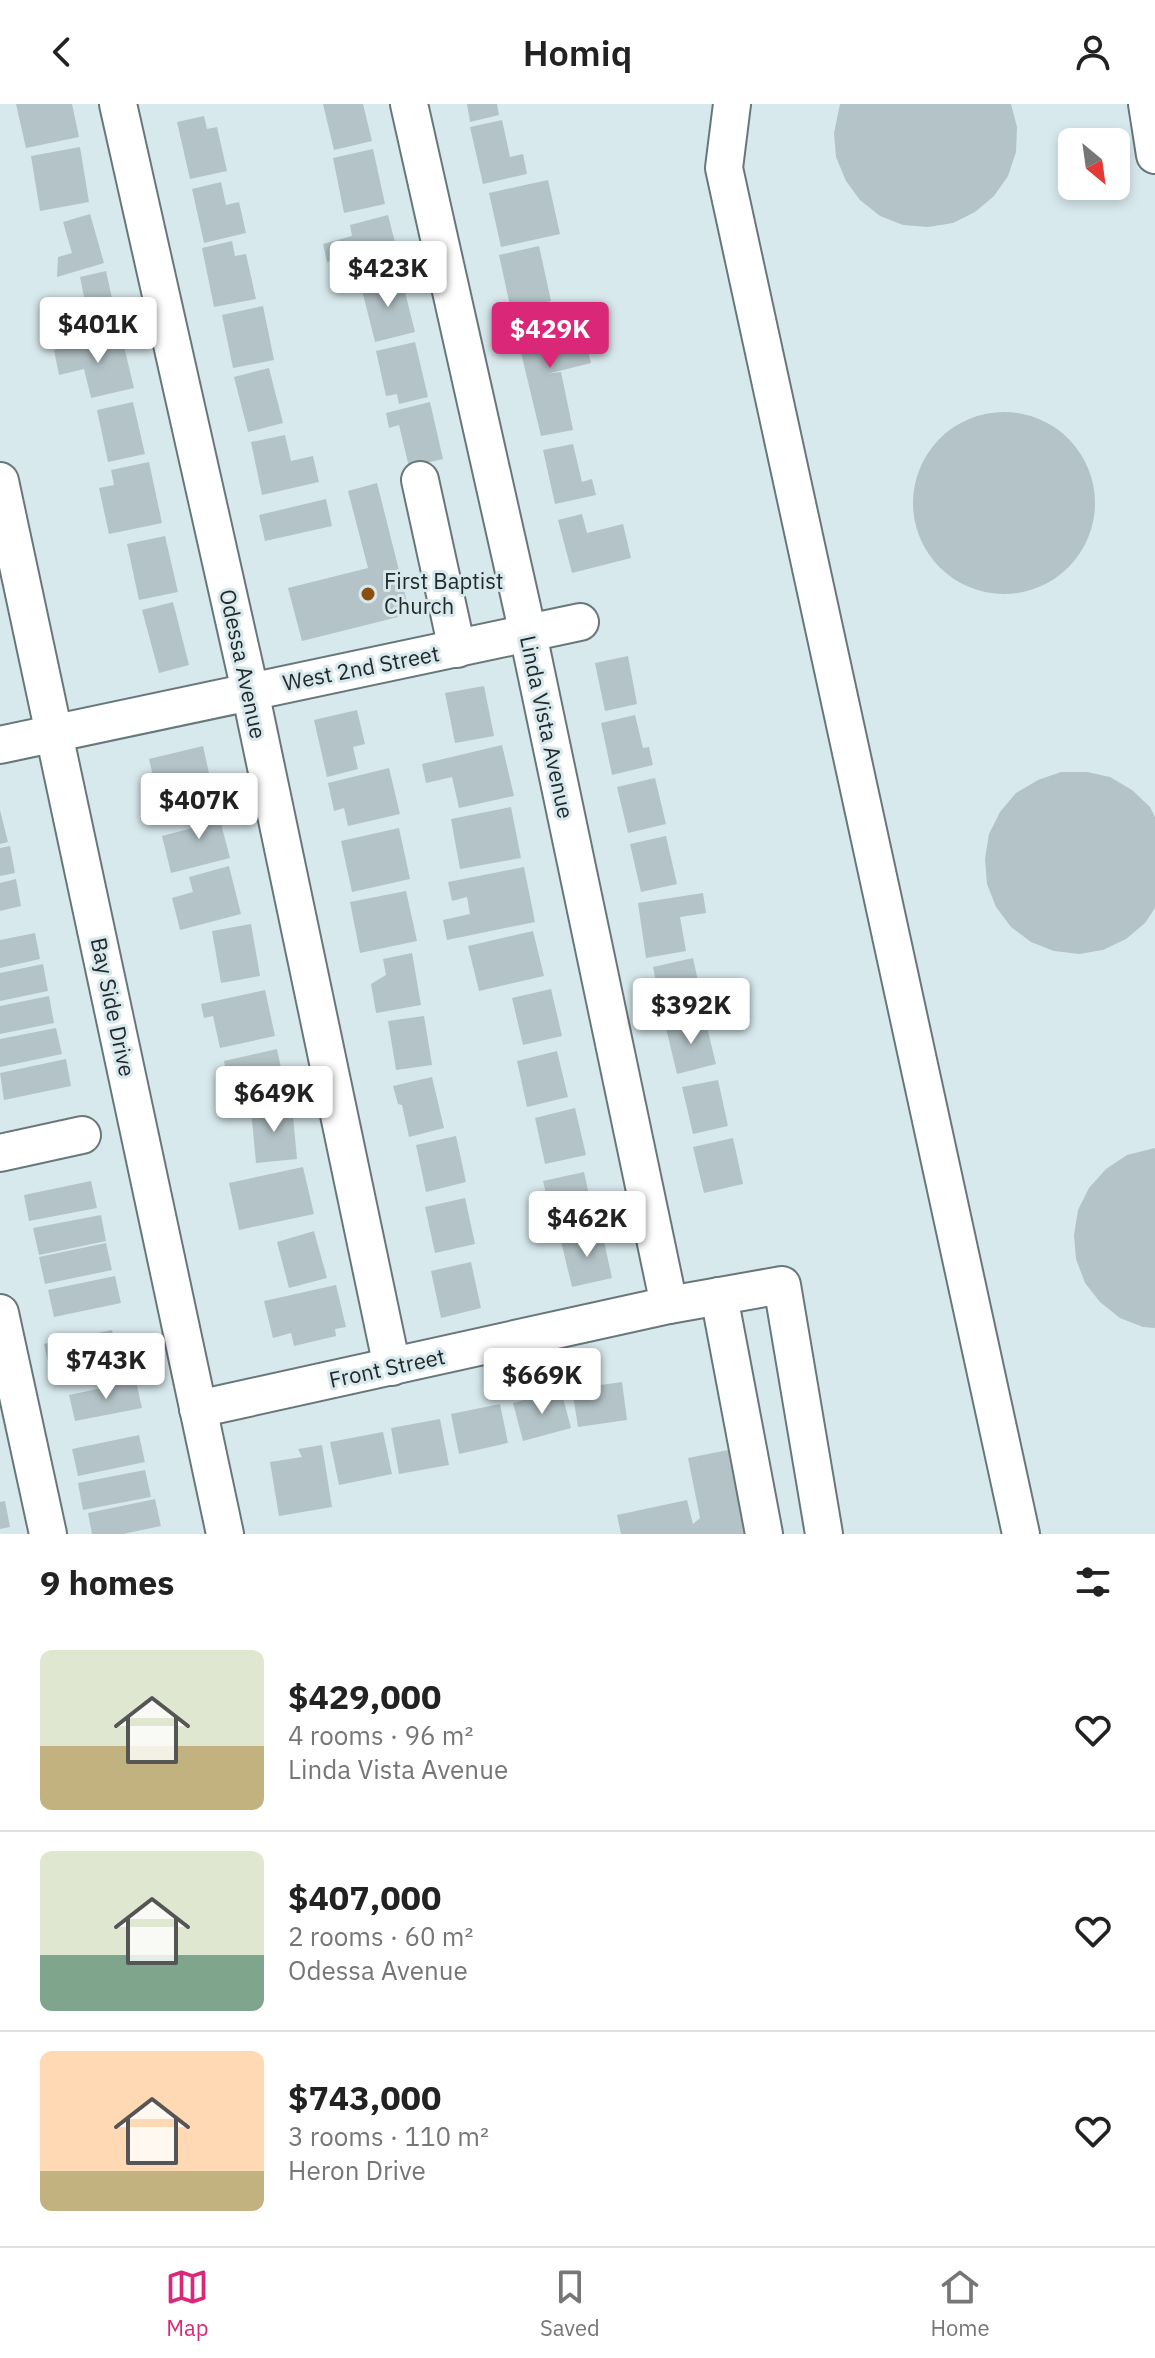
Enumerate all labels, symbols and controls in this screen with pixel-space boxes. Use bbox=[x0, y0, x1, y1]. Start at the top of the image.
text: Homiq bbox=[523, 29, 632, 76]
icon: back bbox=[40, 30, 84, 74]
icon: person bbox=[1071, 30, 1115, 74]
north arrow bbox=[1058, 128, 1130, 200]
map controls bbox=[1058, 128, 1130, 200]
pin: $423K bbox=[332, 241, 444, 309]
text: $423K bbox=[348, 250, 428, 284]
pin: $401K bbox=[42, 297, 154, 365]
pin: $429K bbox=[494, 302, 606, 370]
text: $401K bbox=[58, 306, 138, 340]
text: $429K bbox=[510, 311, 590, 345]
place label: First Baptist Church bbox=[384, 566, 504, 620]
marker: First Baptist Church bbox=[359, 585, 377, 603]
street label: Odessa Avenue bbox=[213, 586, 273, 741]
street label: Linda Vista Avenue bbox=[514, 633, 581, 821]
street label: West 2nd Street bbox=[280, 638, 442, 697]
pin: $407K bbox=[143, 773, 255, 841]
text: $407K bbox=[159, 782, 239, 816]
street label: Bay Side Drive bbox=[85, 935, 142, 1079]
pin: $392K bbox=[635, 978, 747, 1046]
text: $392K bbox=[651, 987, 731, 1021]
pin: $649K bbox=[218, 1066, 330, 1134]
text: $649K bbox=[234, 1075, 314, 1109]
pin: $462K bbox=[531, 1191, 643, 1259]
text: $462K bbox=[547, 1200, 627, 1234]
pin: $743K bbox=[50, 1333, 162, 1401]
street label: Front Street bbox=[326, 1341, 448, 1394]
text: $743K bbox=[66, 1342, 146, 1376]
pin: $669K bbox=[486, 1348, 598, 1416]
text: $669K bbox=[502, 1357, 582, 1391]
text: 9 homes bbox=[40, 1560, 175, 1604]
icon: filters bbox=[1071, 1560, 1115, 1604]
text: $429,000 bbox=[288, 1674, 441, 1718]
icon: home bbox=[104, 1682, 200, 1778]
icon: heart bbox=[1071, 1708, 1115, 1752]
text: 4 rooms · 96 m² bbox=[288, 1718, 473, 1752]
text: Linda Vista Avenue bbox=[288, 1752, 508, 1786]
text: $407,000 bbox=[288, 1875, 441, 1919]
icon: home bbox=[104, 1883, 200, 1979]
icon: heart bbox=[1071, 1909, 1115, 1953]
text: 2 rooms · 60 m² bbox=[288, 1919, 473, 1953]
text: Odessa Avenue bbox=[288, 1953, 468, 1987]
text: $743,000 bbox=[288, 2075, 441, 2119]
icon: home bbox=[104, 2083, 200, 2179]
icon: heart bbox=[1071, 2109, 1115, 2153]
text: 3 rooms · 110 m² bbox=[288, 2119, 489, 2153]
text: Heron Drive bbox=[288, 2153, 426, 2187]
tab: Map bbox=[165, 2265, 209, 2342]
tab: Saved bbox=[540, 2265, 600, 2342]
tab: Home bbox=[930, 2265, 990, 2342]

